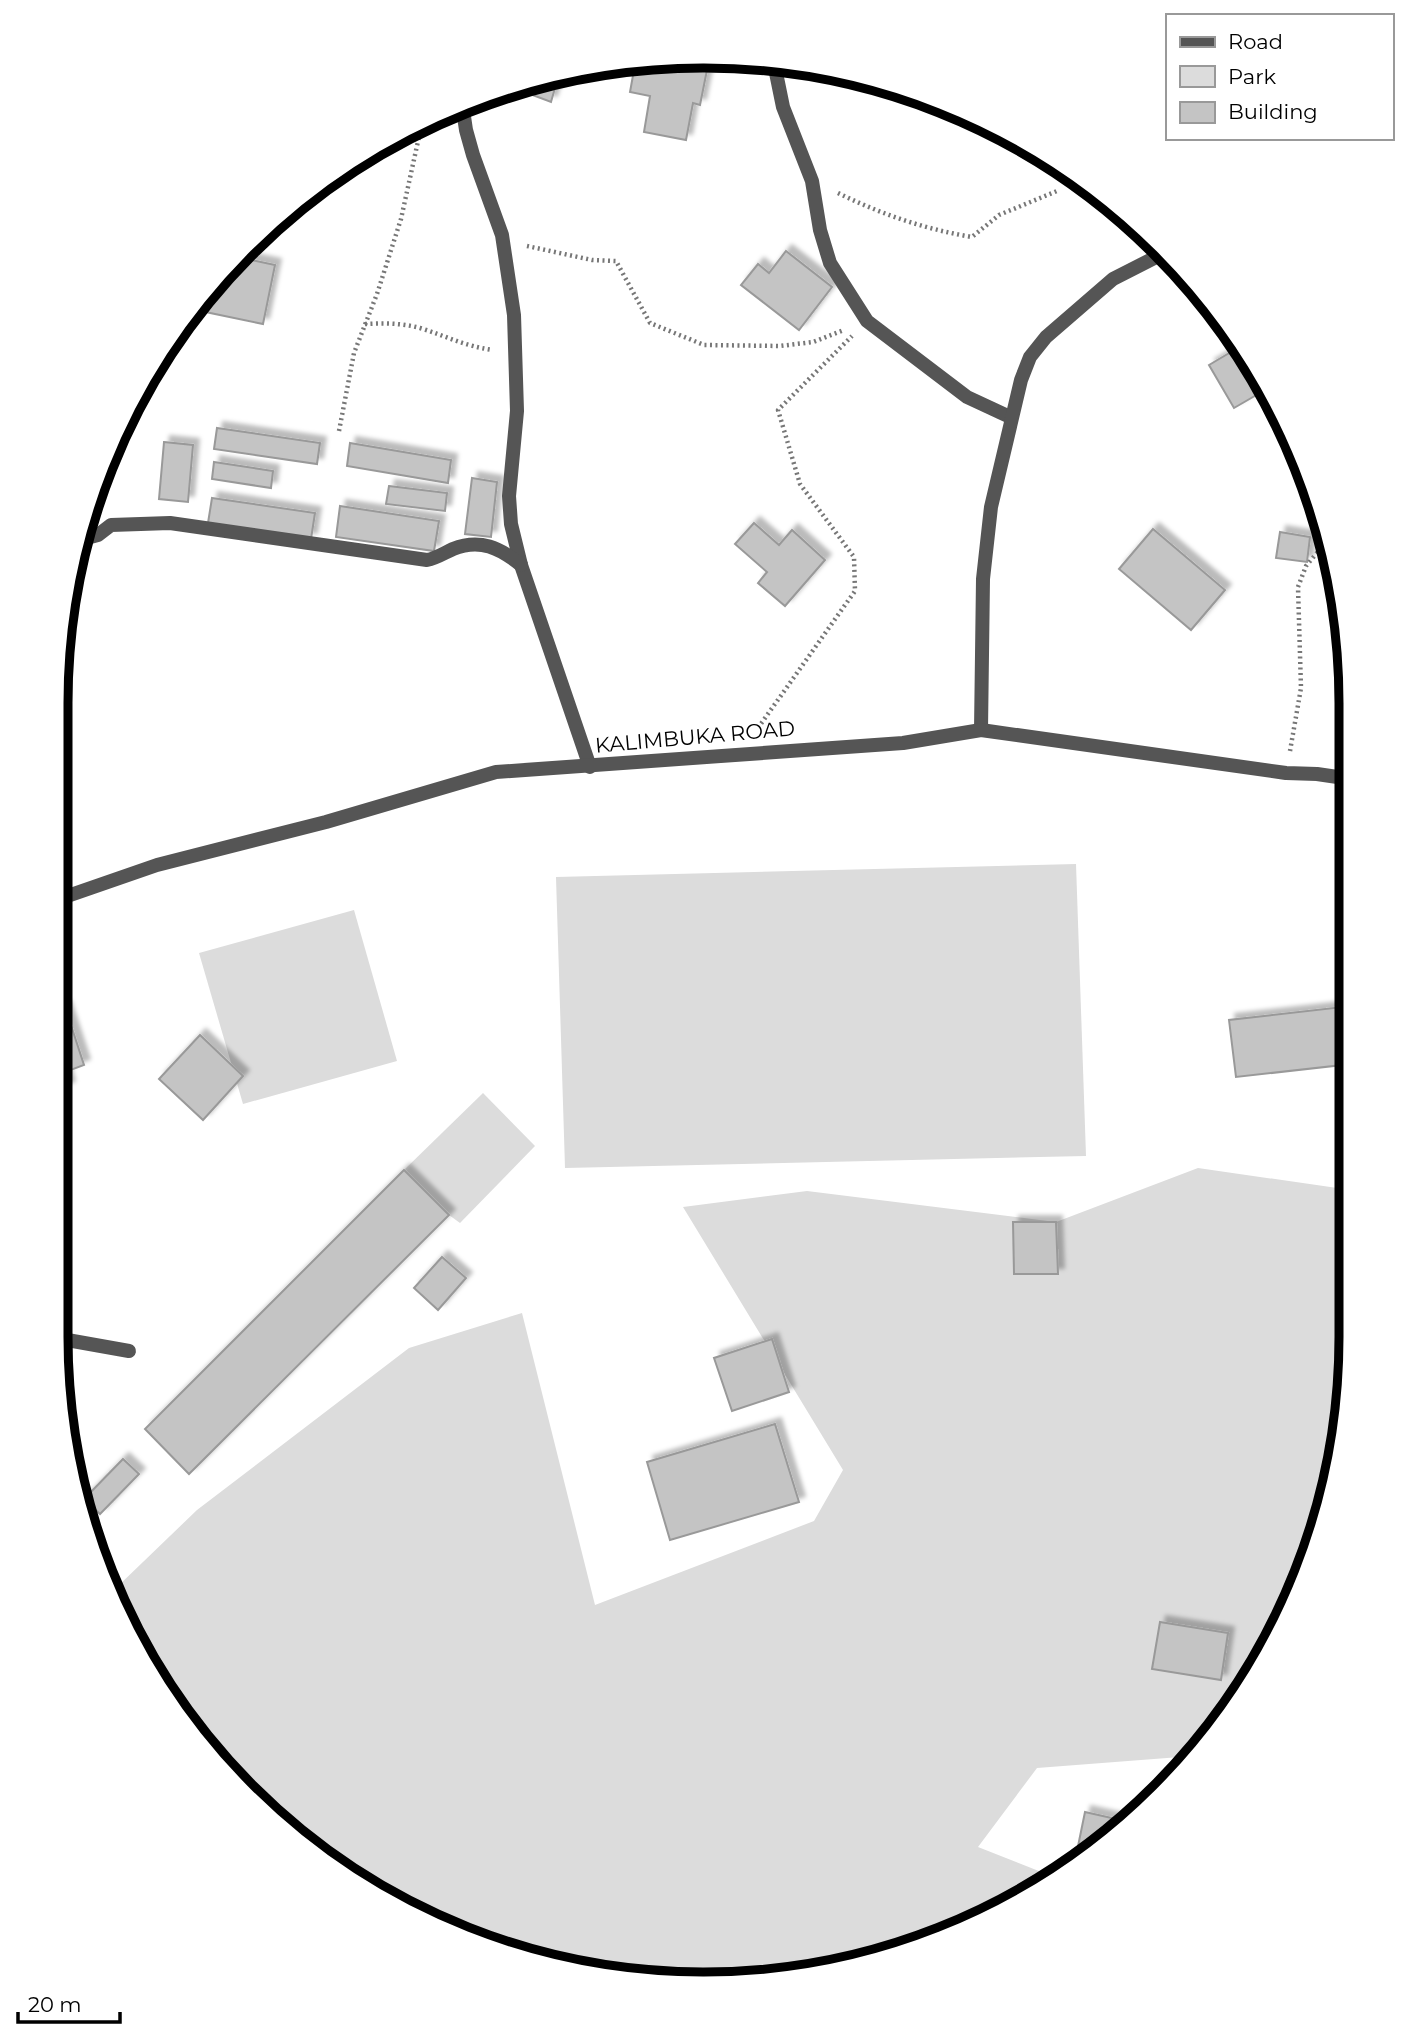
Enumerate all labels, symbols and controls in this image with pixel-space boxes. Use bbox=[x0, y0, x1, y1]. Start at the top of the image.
legend bbox=[1166, 14, 1393, 140]
text: Road bbox=[1228, 29, 1283, 54]
text: Park bbox=[1228, 64, 1276, 89]
text: Building bbox=[1228, 99, 1318, 124]
street label: KALIMBUKA ROAD bbox=[594, 715, 796, 758]
scale bar bbox=[18, 1980, 119, 2024]
text: 20 m bbox=[28, 1992, 82, 2017]

